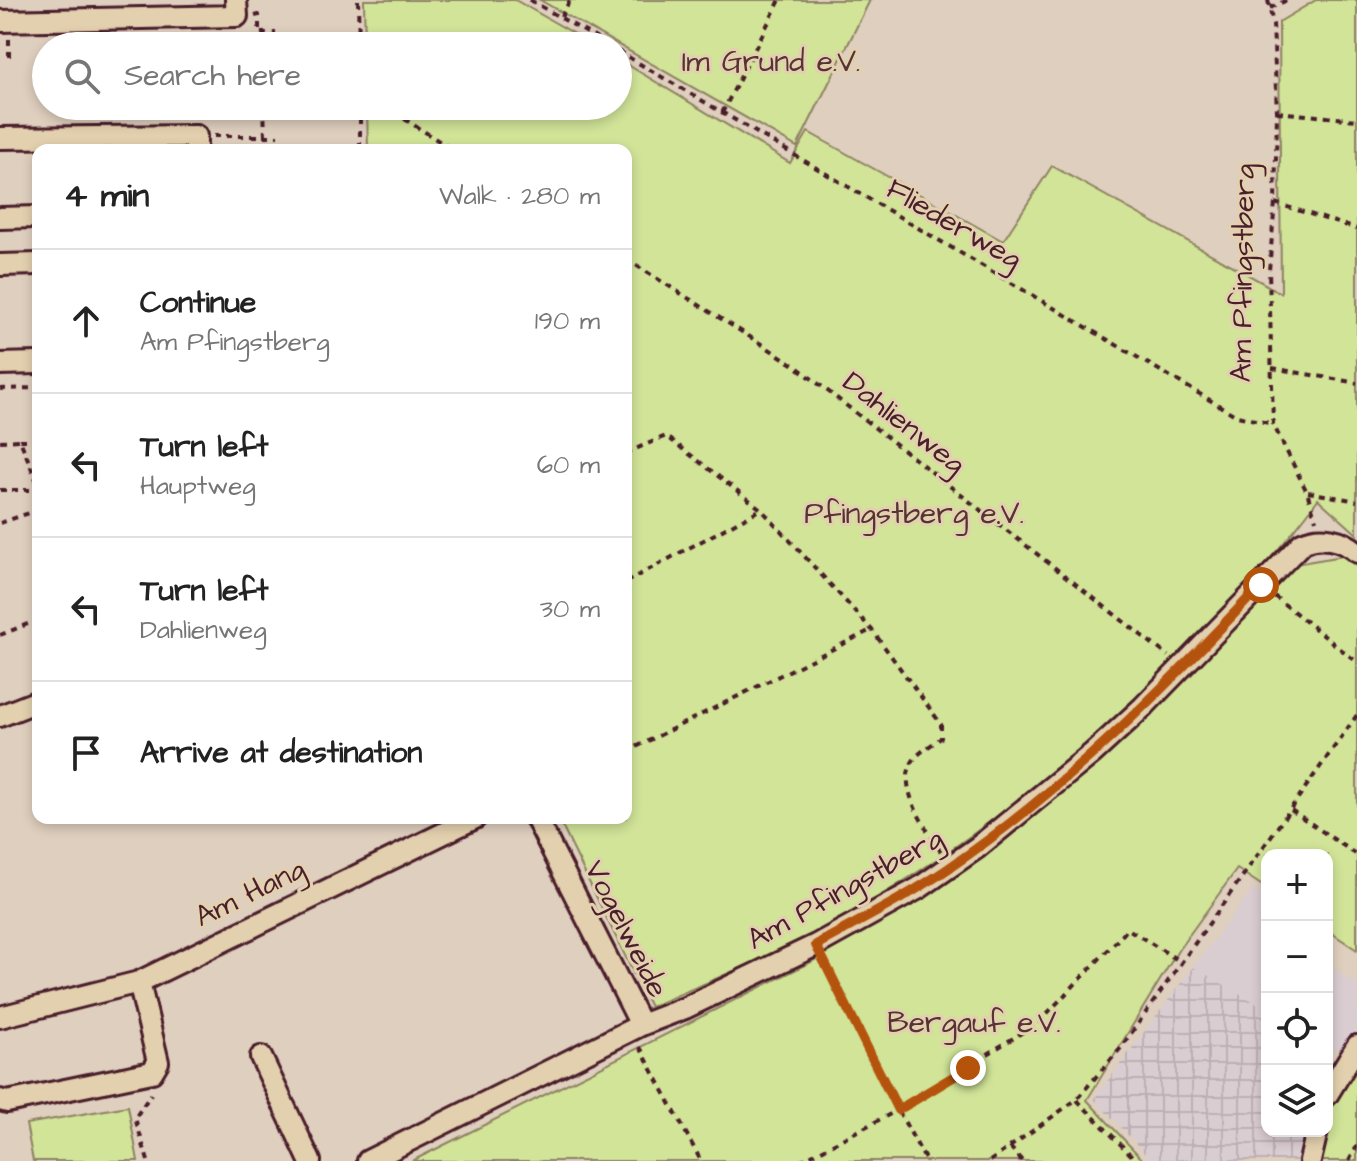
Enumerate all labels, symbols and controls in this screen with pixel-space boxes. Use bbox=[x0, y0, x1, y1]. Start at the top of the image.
search box bbox=[32, 32, 632, 120]
park label: Im Grund e.V. bbox=[682, 41, 860, 83]
icon: search bbox=[60, 54, 104, 98]
text: Search here bbox=[124, 55, 301, 97]
street label: Am Pfingstberg bbox=[1220, 163, 1267, 383]
street label: Fliederweg bbox=[878, 168, 1030, 281]
text: 4 min bbox=[64, 172, 149, 220]
text: Walk · 280 m bbox=[439, 178, 600, 214]
text: Continue bbox=[140, 282, 256, 324]
icon: ahead bbox=[64, 299, 108, 343]
text: 190 m bbox=[535, 303, 600, 339]
text: Am Pfingstberg bbox=[140, 324, 330, 360]
street label: Dahlienweg bbox=[833, 362, 974, 485]
text: Turn left bbox=[140, 426, 268, 468]
icon: left bbox=[64, 443, 108, 487]
text: 60 m bbox=[537, 447, 600, 483]
text: Hauptweg bbox=[140, 468, 256, 504]
park label: Pfingstberg e.V. bbox=[804, 493, 1024, 536]
route start bbox=[1243, 567, 1279, 603]
text: Turn left bbox=[140, 570, 268, 612]
icon: left bbox=[64, 587, 108, 631]
text: 30 m bbox=[540, 591, 600, 627]
text: Dahlienweg bbox=[140, 612, 267, 648]
icon: arrive bbox=[64, 731, 108, 775]
text: Arrive at destination bbox=[140, 732, 422, 774]
street label: Am Pfingstberg bbox=[739, 818, 951, 961]
street label: Am Hang bbox=[188, 848, 313, 939]
map controls bbox=[1261, 849, 1333, 1137]
button: + bbox=[1261, 849, 1333, 921]
street label: Vogelweide bbox=[573, 853, 678, 1005]
button: − bbox=[1261, 921, 1333, 993]
button: locate bbox=[1261, 993, 1333, 1065]
park label: Bergauf e.V. bbox=[887, 1002, 1061, 1045]
route end bbox=[950, 1050, 986, 1086]
button: layers bbox=[1261, 1065, 1333, 1137]

